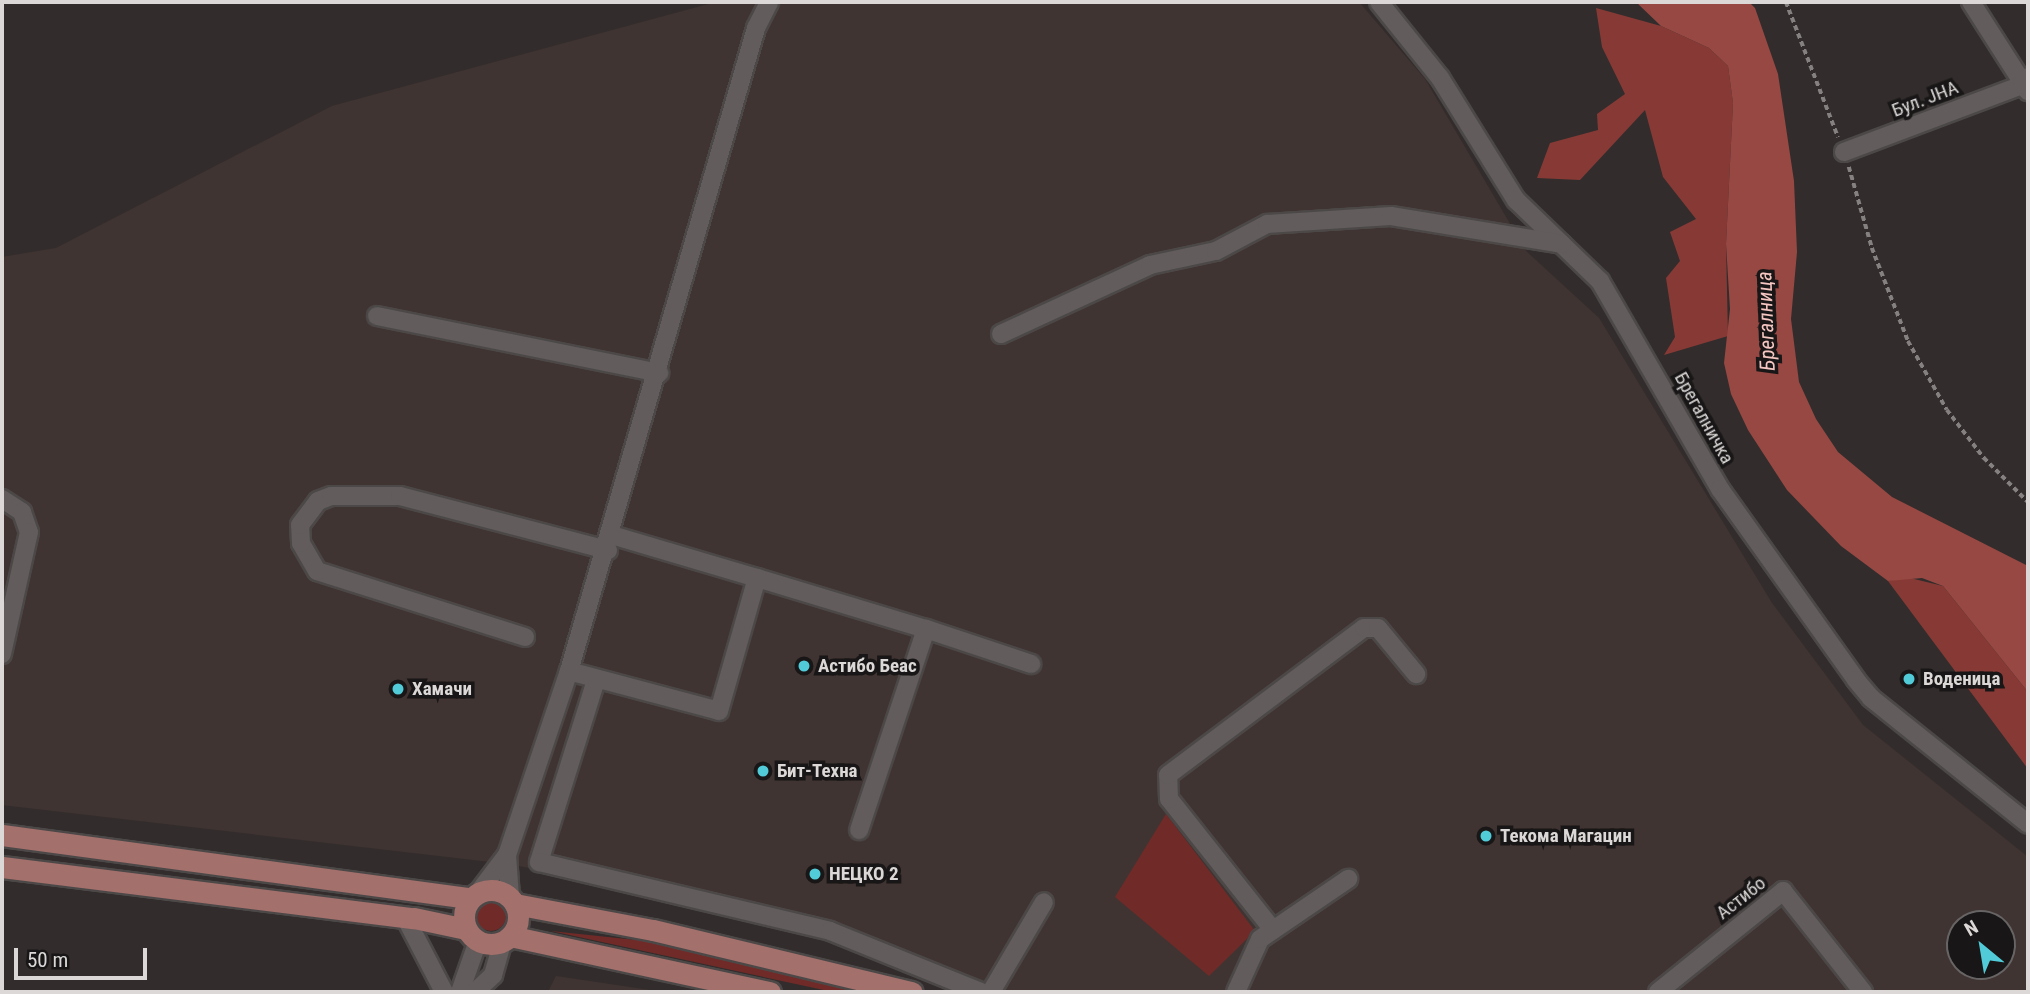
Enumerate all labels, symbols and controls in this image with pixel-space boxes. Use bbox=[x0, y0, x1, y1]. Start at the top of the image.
street label: Бул. ЈНА bbox=[1889, 76, 1961, 122]
water label: Брегалница bbox=[1752, 271, 1780, 371]
street label: Брегалничка bbox=[1669, 368, 1739, 468]
place label: Астибо Беас bbox=[818, 655, 917, 677]
marker: Астибо Беас bbox=[796, 658, 812, 674]
place label: Воденица bbox=[1923, 668, 2000, 690]
marker: Воденица bbox=[1901, 671, 1917, 687]
place label: Хамачи bbox=[412, 678, 472, 700]
marker: Хамачи bbox=[390, 681, 406, 697]
place label: Бит-Техна bbox=[777, 760, 858, 782]
marker: Бит-Техна bbox=[755, 763, 771, 779]
place label: Текома Магацин bbox=[1500, 825, 1632, 847]
marker: Текома Магацин bbox=[1478, 828, 1494, 844]
place label: НЕЦКО 2 bbox=[829, 863, 899, 885]
marker: НЕЦКО 2 bbox=[807, 866, 823, 882]
street label: Астибо bbox=[1712, 872, 1770, 924]
north arrow bbox=[1946, 910, 2016, 980]
text: N bbox=[1960, 915, 1982, 941]
scale bar bbox=[18, 934, 150, 978]
text: 50 m bbox=[27, 948, 68, 972]

